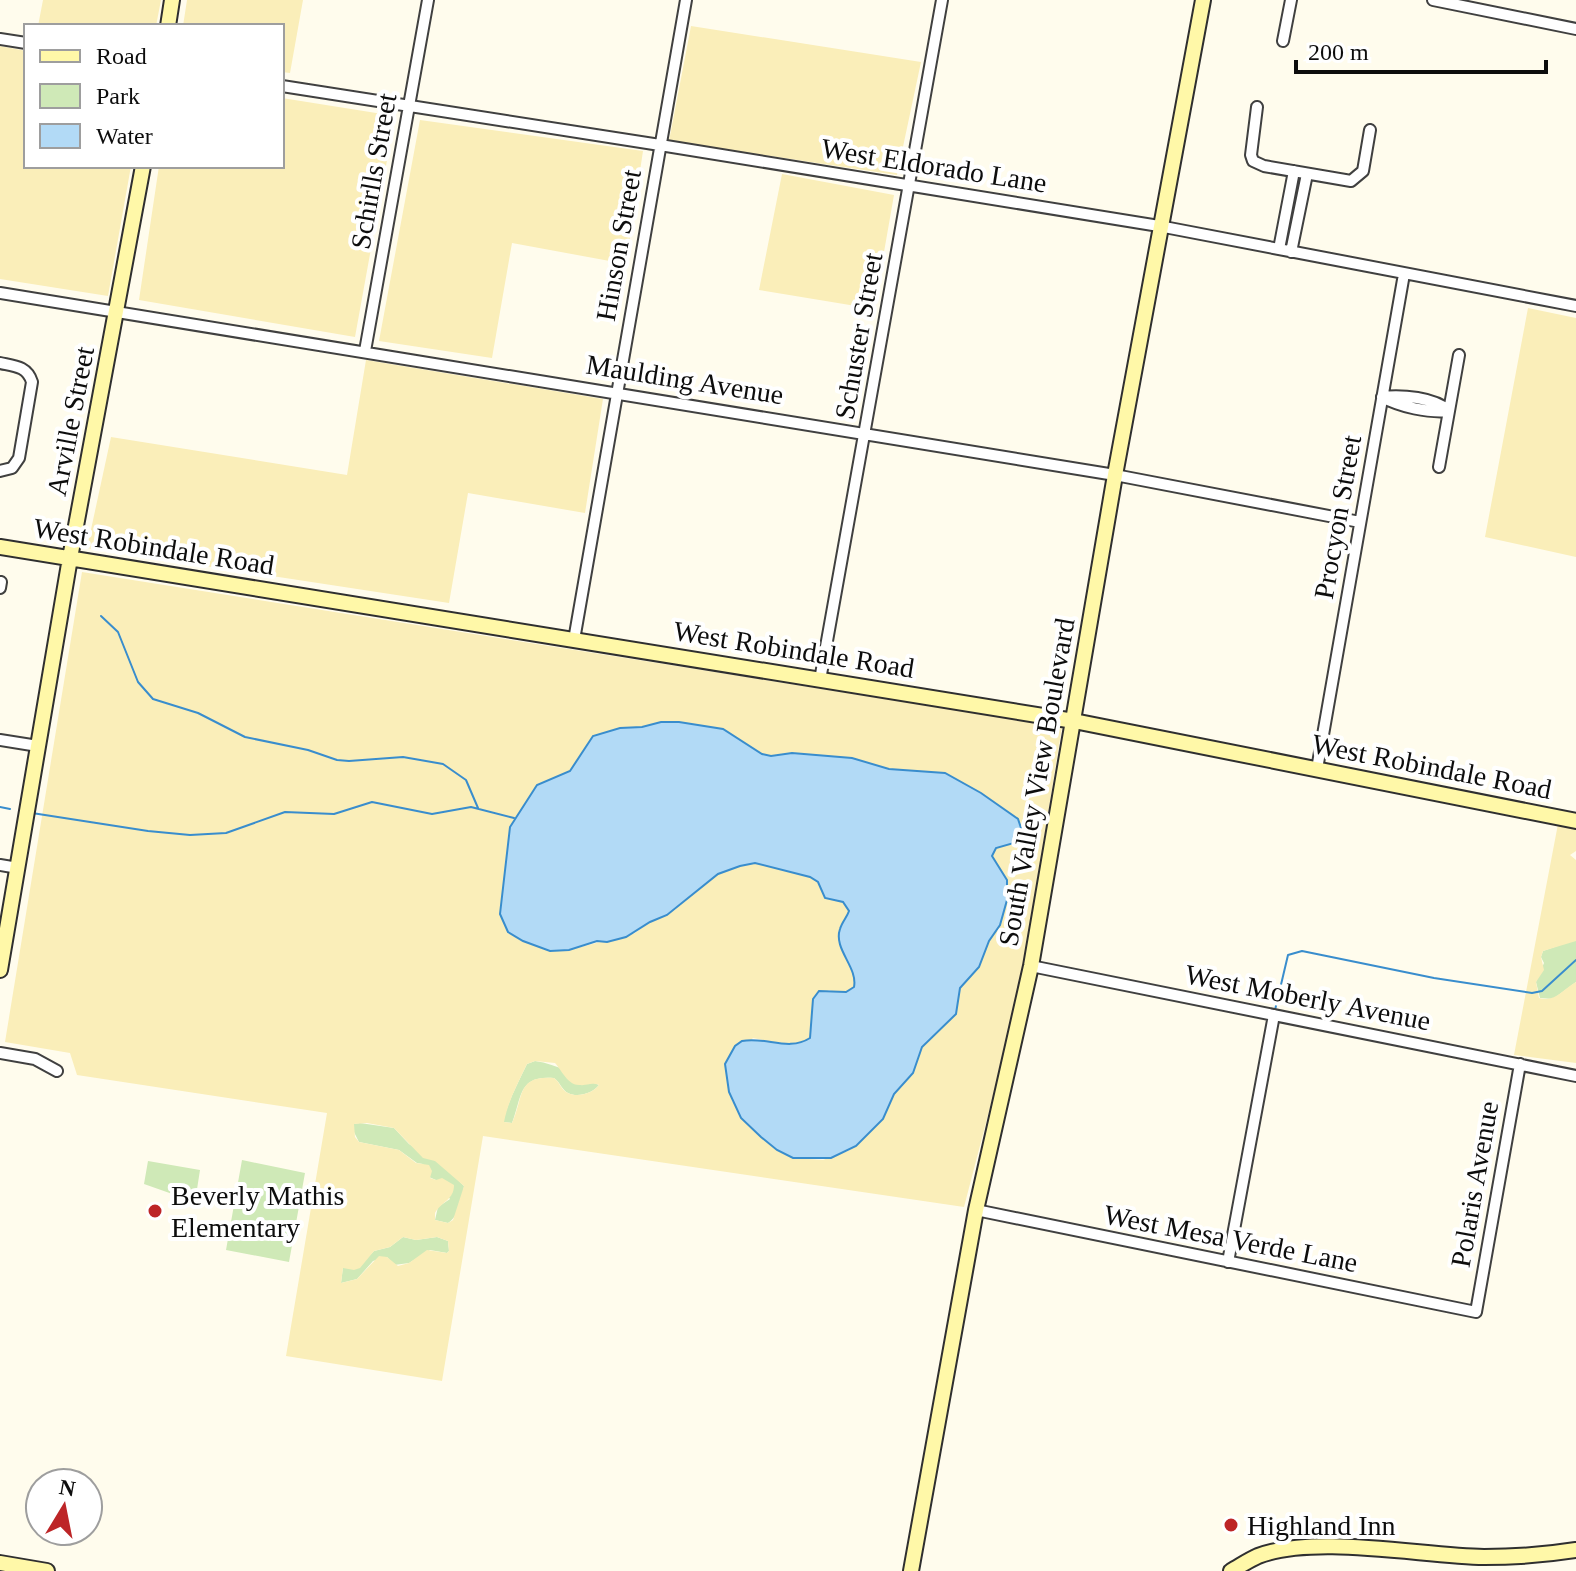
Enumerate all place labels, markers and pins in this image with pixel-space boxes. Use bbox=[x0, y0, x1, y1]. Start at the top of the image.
place label: Beverly Mathis Elementary bbox=[171, 1180, 344, 1243]
marker: Beverly Mathis Elementary bbox=[146, 1202, 164, 1220]
place label: Highland Inn bbox=[1247, 1510, 1396, 1541]
marker: Highland Inn bbox=[1222, 1516, 1240, 1534]

